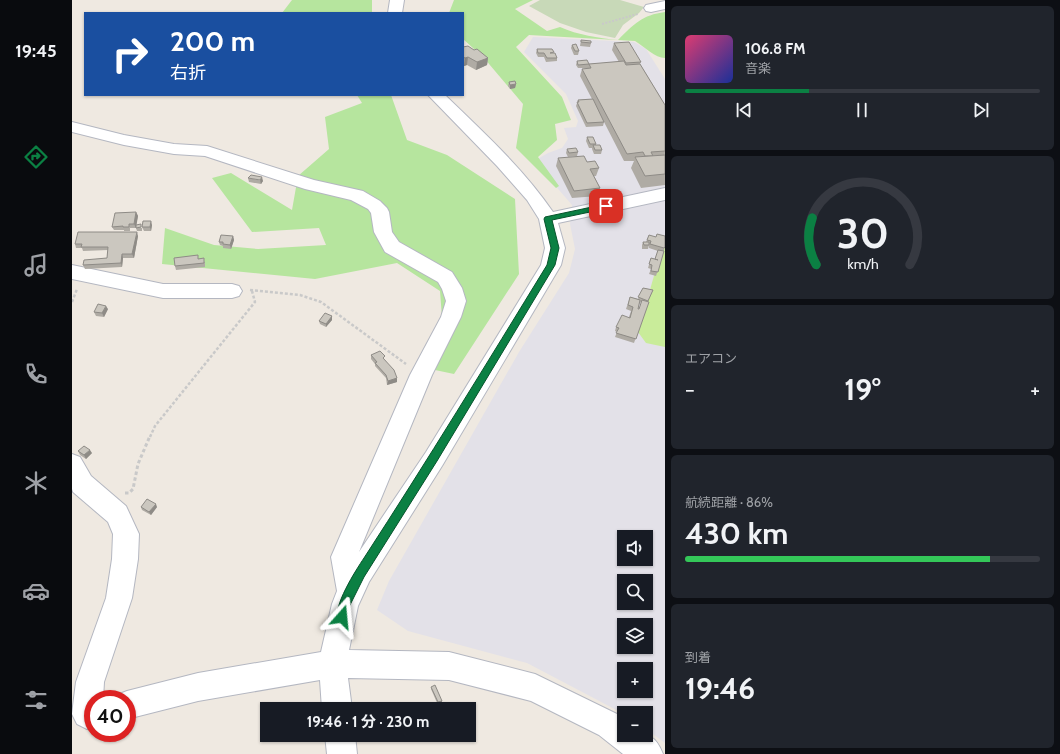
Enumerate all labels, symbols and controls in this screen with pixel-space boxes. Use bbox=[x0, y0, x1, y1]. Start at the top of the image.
text: 200 m bbox=[170, 24, 255, 58]
icon: right bbox=[104, 28, 156, 80]
text: 19:45 bbox=[15, 40, 57, 62]
text: 106.8 FM bbox=[745, 40, 805, 58]
text: 音楽 bbox=[745, 60, 771, 76]
text: 右折 bbox=[170, 62, 206, 84]
icon: previous bbox=[733, 99, 755, 121]
icon: pause bbox=[851, 99, 873, 121]
icon: next bbox=[970, 99, 992, 121]
icon: directions bbox=[22, 143, 50, 171]
pin bbox=[589, 189, 623, 223]
icon: arrive bbox=[595, 195, 617, 217]
text: 30 bbox=[837, 208, 888, 258]
icon: music bbox=[22, 251, 50, 279]
text: km/h bbox=[847, 255, 878, 273]
text: エアコン bbox=[685, 350, 737, 366]
icon: phone bbox=[22, 360, 50, 388]
text: 19° bbox=[844, 371, 881, 408]
text: − bbox=[685, 376, 695, 403]
text: + bbox=[1030, 376, 1040, 403]
icon: climate bbox=[22, 469, 50, 497]
text: 航続距離 · 86% bbox=[685, 494, 773, 510]
text: 430 km bbox=[685, 515, 788, 552]
map controls bbox=[617, 530, 653, 742]
button: sound bbox=[617, 530, 653, 566]
button: search bbox=[617, 574, 653, 610]
icon: car bbox=[22, 577, 50, 605]
position arrow bbox=[321, 596, 363, 638]
button: layers bbox=[617, 618, 653, 654]
text: 到着 bbox=[685, 649, 711, 665]
button: + bbox=[617, 662, 653, 698]
text: 19:46 bbox=[685, 670, 755, 707]
icon: filters bbox=[22, 686, 50, 714]
speed limit sign: 40 bbox=[84, 690, 136, 742]
button: − bbox=[617, 706, 653, 742]
text: 19:46 · 1 分 · 230 m bbox=[307, 713, 429, 731]

